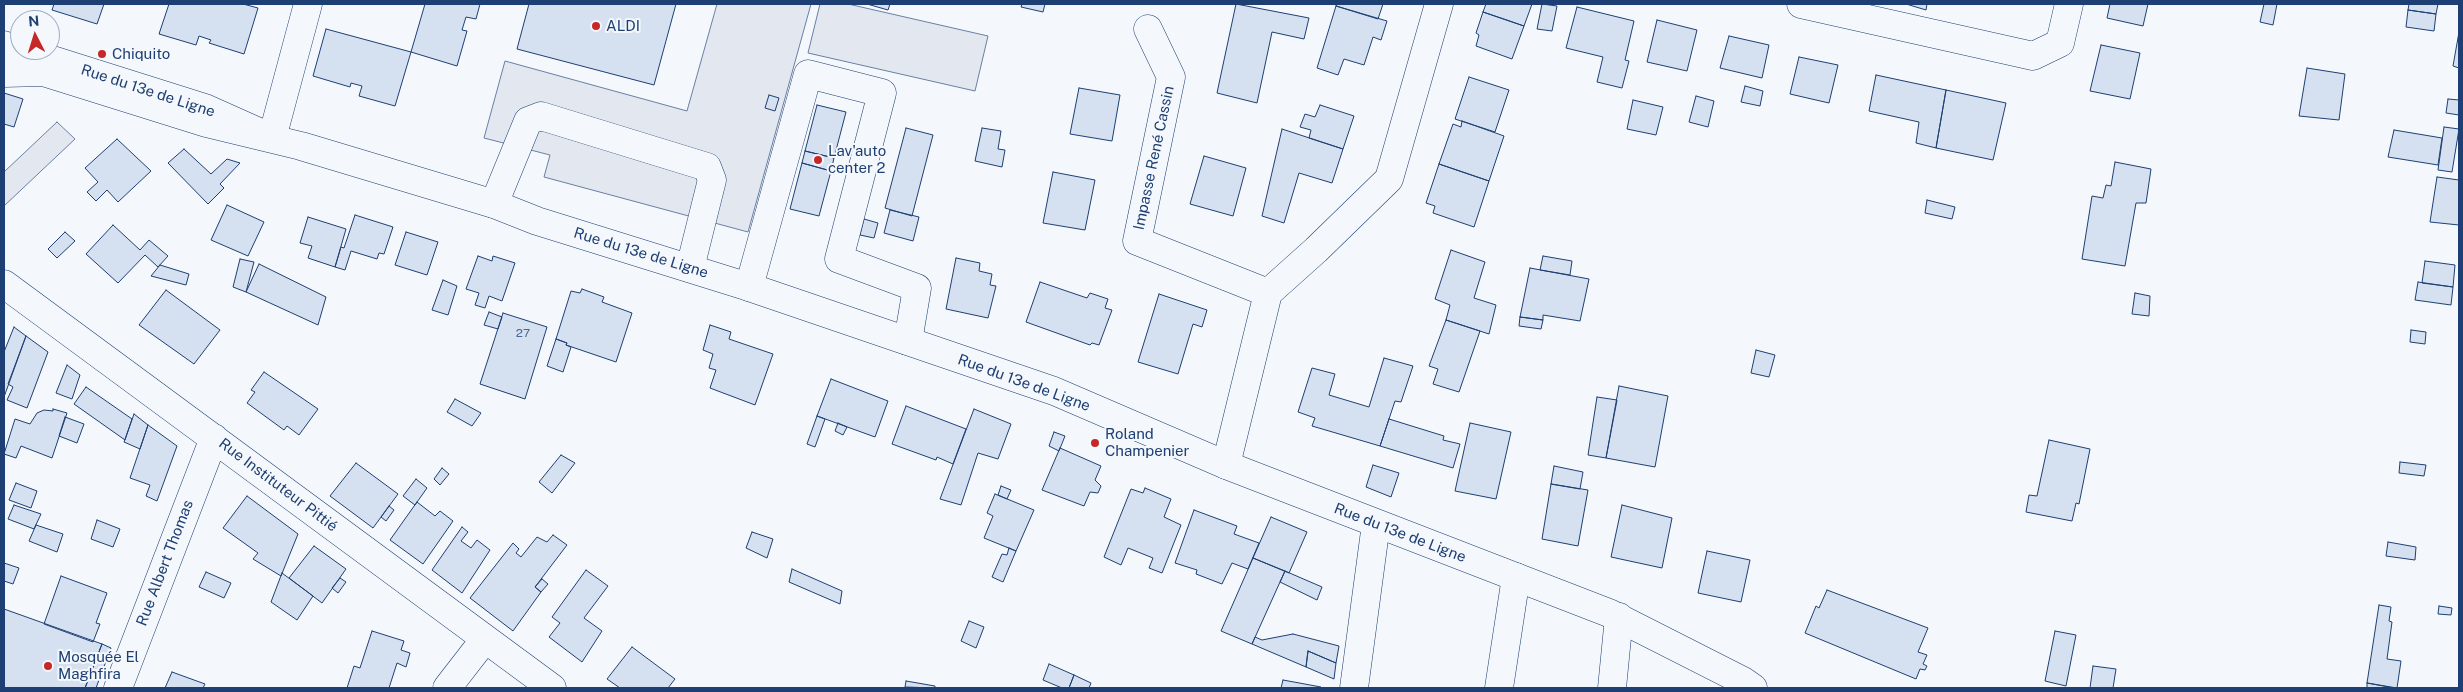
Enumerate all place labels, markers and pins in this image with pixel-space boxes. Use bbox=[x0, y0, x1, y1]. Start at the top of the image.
place label: ALDI bbox=[606, 17, 640, 35]
marker: ALDI bbox=[590, 20, 602, 32]
place label: Chiquito bbox=[112, 45, 170, 63]
marker: Chiquito bbox=[96, 48, 108, 60]
place label: Lav'auto center 2 bbox=[828, 142, 886, 177]
marker: Lav'auto center 2 bbox=[812, 154, 824, 166]
place label: Roland Champenier bbox=[1105, 425, 1189, 460]
marker: Roland Champenier bbox=[1089, 437, 1101, 449]
place label: Mosquée El Maghfira bbox=[58, 648, 139, 683]
marker: Mosquée El Maghfira bbox=[42, 660, 54, 672]

